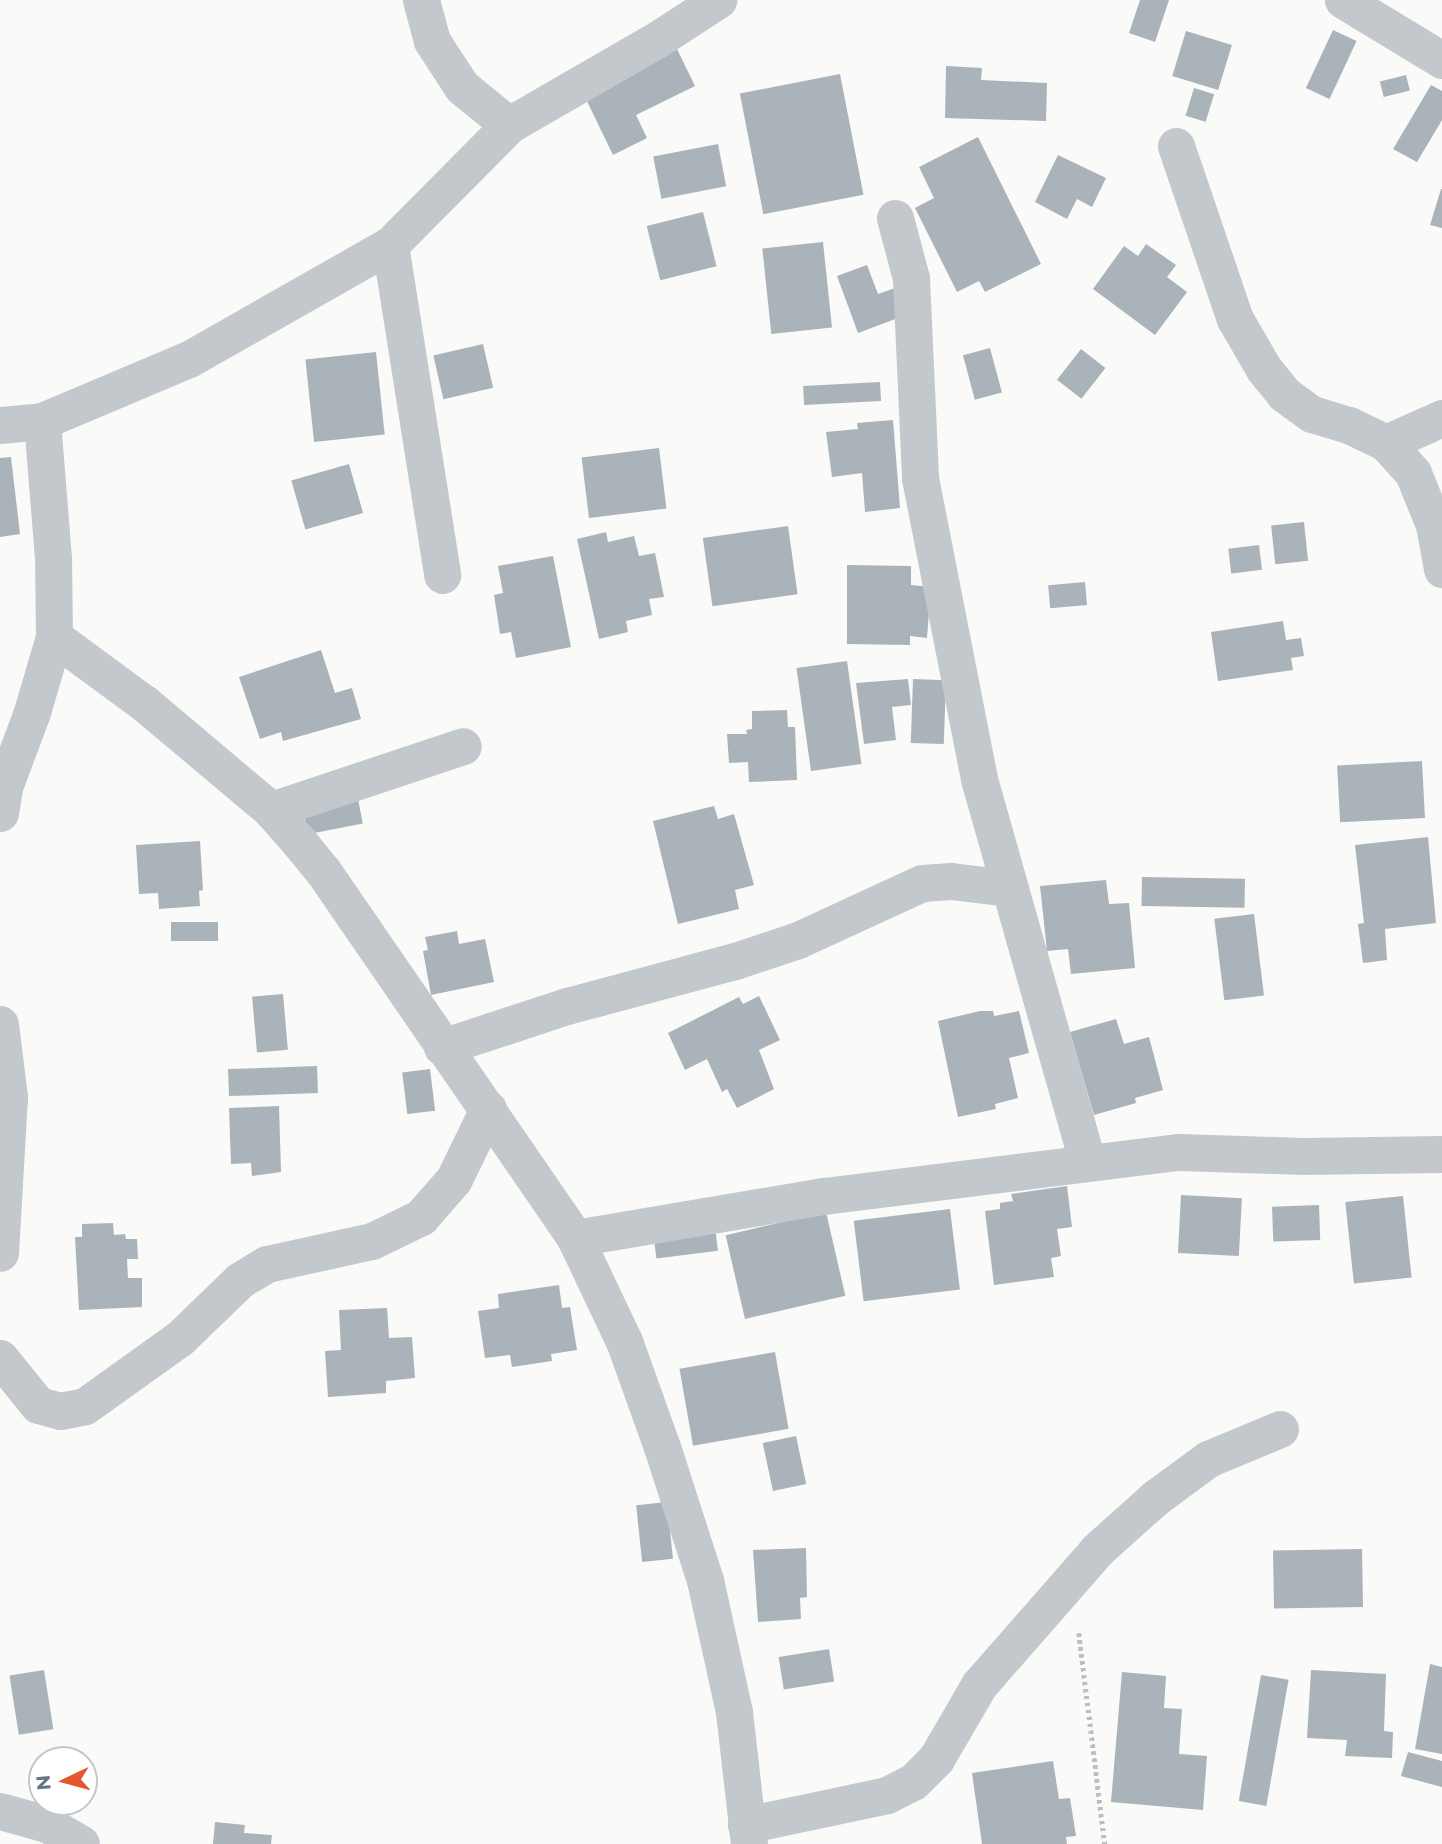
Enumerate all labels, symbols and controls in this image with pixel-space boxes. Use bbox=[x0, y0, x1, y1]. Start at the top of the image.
north arrow bbox=[28, 1746, 98, 1816]
text: N bbox=[31, 1774, 56, 1791]

